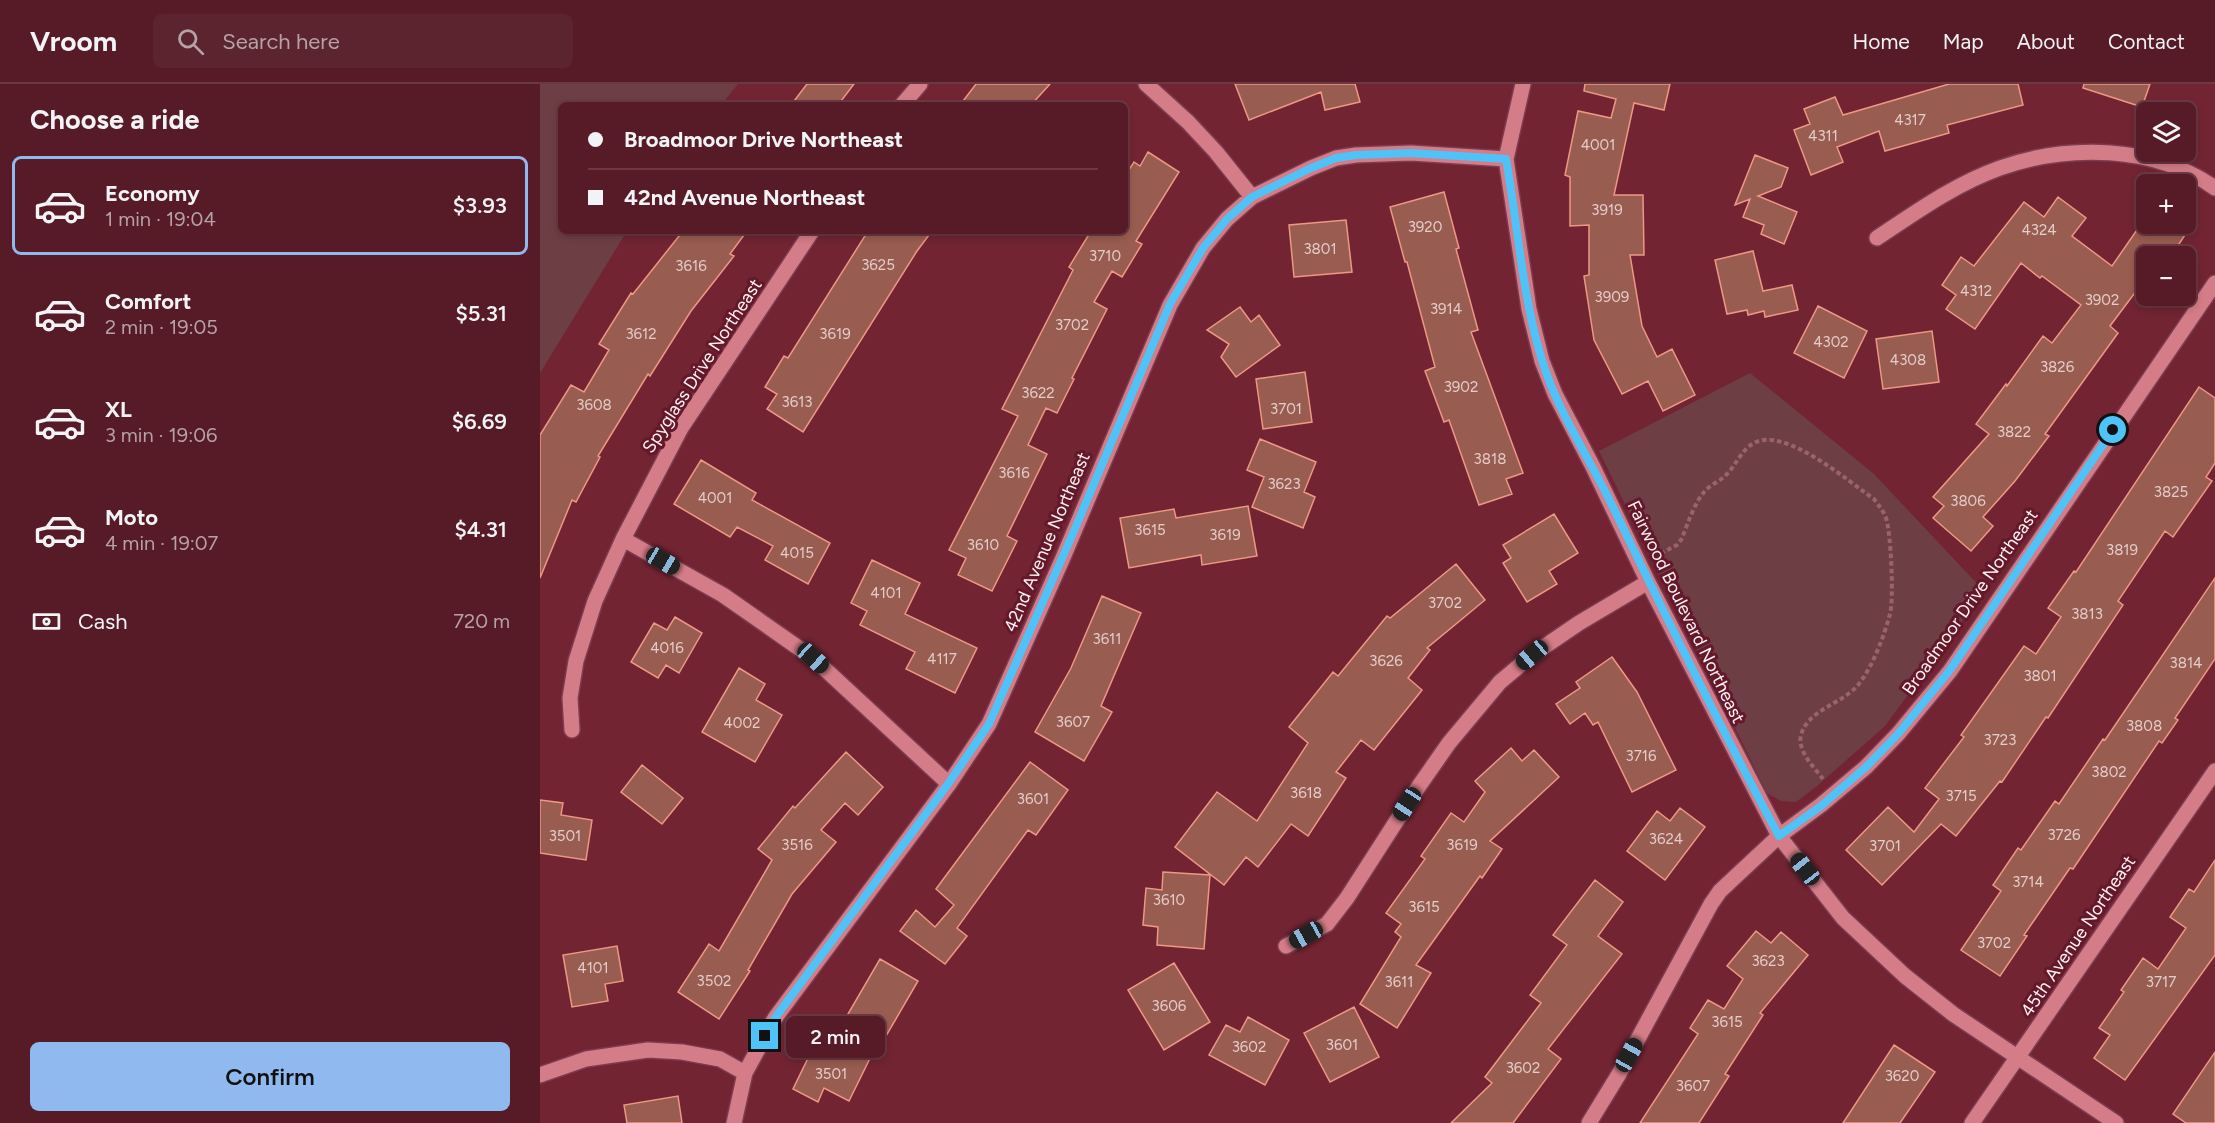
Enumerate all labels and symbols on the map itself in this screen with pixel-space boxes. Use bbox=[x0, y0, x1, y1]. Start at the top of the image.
house number: 4317 bbox=[1894, 111, 1926, 129]
house number: 4311 bbox=[1808, 127, 1838, 145]
house number: 4001 bbox=[1581, 136, 1615, 154]
house number: 3919 bbox=[1591, 201, 1623, 219]
house number: 3920 bbox=[1408, 218, 1442, 236]
house number: 4324 bbox=[2021, 221, 2057, 239]
house number: 3801 bbox=[1303, 240, 1337, 258]
house number: 3710 bbox=[1089, 247, 1121, 265]
house number: 3625 bbox=[861, 256, 895, 274]
house number: 3616 bbox=[675, 257, 707, 275]
street label: Spyglass Drive Northeast bbox=[637, 275, 767, 457]
house number: 4312 bbox=[1960, 282, 1992, 300]
house number: 3909 bbox=[1595, 288, 1629, 306]
house number: 3902 bbox=[2085, 291, 2119, 309]
house number: 3914 bbox=[1430, 300, 1462, 318]
house number: 3702 bbox=[1055, 316, 1089, 334]
house number: 3612 bbox=[625, 325, 657, 343]
house number: 3619 bbox=[819, 325, 851, 343]
house number: 4302 bbox=[1813, 333, 1849, 351]
house number: 4308 bbox=[1890, 351, 1926, 369]
house number: 3826 bbox=[2040, 358, 2075, 376]
house number: 3902 bbox=[1444, 378, 1478, 396]
house number: 3622 bbox=[1021, 384, 1055, 402]
house number: 3613 bbox=[781, 393, 813, 411]
house number: 3608 bbox=[576, 396, 612, 414]
house number: 3701 bbox=[1270, 400, 1302, 418]
route start bbox=[2099, 416, 2126, 443]
house number: 3822 bbox=[1997, 423, 2031, 441]
street label: 42nd Avenue Northeast bbox=[999, 449, 1095, 635]
house number: 3818 bbox=[1474, 450, 1506, 468]
house number: 3616 bbox=[998, 464, 1030, 482]
house number: 3623 bbox=[1267, 475, 1301, 493]
house number: 3825 bbox=[2154, 483, 2188, 501]
house number: 4001 bbox=[698, 489, 732, 507]
house number: 3806 bbox=[1950, 492, 1986, 510]
street label: Fairwood Boulevard Northeast bbox=[1622, 497, 1750, 727]
street label: Broadmoor Drive Northeast bbox=[1897, 505, 2043, 699]
house number: 3615 bbox=[1134, 521, 1166, 539]
house number: 3619 bbox=[1209, 526, 1241, 544]
house number: 3610 bbox=[967, 536, 999, 554]
house number: 3819 bbox=[2106, 541, 2138, 559]
car bbox=[643, 544, 683, 578]
house number: 4015 bbox=[780, 544, 814, 562]
house number: 4101 bbox=[870, 584, 902, 602]
house number: 3702 bbox=[1428, 594, 1462, 612]
house number: 3813 bbox=[2071, 605, 2103, 623]
house number: 3611 bbox=[1092, 630, 1122, 648]
car bbox=[1512, 637, 1552, 673]
house number: 4016 bbox=[650, 639, 684, 657]
car bbox=[794, 639, 832, 677]
house number: 4117 bbox=[927, 650, 957, 668]
house number: 3626 bbox=[1369, 652, 1403, 670]
house number: 3814 bbox=[2170, 654, 2202, 672]
house number: 3801 bbox=[2023, 667, 2057, 685]
house number: 3607 bbox=[1056, 713, 1090, 731]
house number: 4002 bbox=[724, 714, 760, 732]
house number: 3808 bbox=[2126, 717, 2162, 735]
house number: 3723 bbox=[1984, 731, 2016, 749]
house number: 3716 bbox=[1626, 747, 1657, 765]
house number: 3802 bbox=[2091, 763, 2127, 781]
house number: 3618 bbox=[1290, 784, 1322, 802]
car bbox=[1390, 784, 1424, 824]
house number: 3715 bbox=[1945, 787, 1977, 805]
house number: 3601 bbox=[1017, 790, 1049, 808]
house number: 3726 bbox=[2047, 826, 2081, 844]
house number: 3501 bbox=[549, 827, 581, 845]
house number: 3624 bbox=[1649, 830, 1683, 848]
house number: 3516 bbox=[781, 836, 813, 854]
house number: 3619 bbox=[1446, 836, 1478, 854]
house number: 3701 bbox=[1869, 837, 1901, 855]
car bbox=[1787, 849, 1823, 889]
street label: 45th Avenue Northeast bbox=[2016, 851, 2140, 1021]
house number: 3714 bbox=[2012, 873, 2044, 891]
house number: 3610 bbox=[1153, 891, 1185, 909]
house number: 3615 bbox=[1408, 898, 1440, 916]
car bbox=[1286, 918, 1326, 952]
house number: 3702 bbox=[1977, 934, 2011, 952]
house number: 3623 bbox=[1751, 952, 1785, 970]
house number: 4101 bbox=[577, 959, 609, 977]
house number: 3502 bbox=[697, 972, 731, 990]
house number: 3611 bbox=[1384, 973, 1414, 991]
house number: 3717 bbox=[2146, 973, 2176, 991]
house number: 3606 bbox=[1152, 997, 1187, 1015]
house number: 3615 bbox=[1711, 1013, 1743, 1031]
callout: 2 min bbox=[786, 1015, 885, 1057]
route end bbox=[751, 1022, 778, 1049]
car bbox=[1612, 1035, 1646, 1075]
house number: 3601 bbox=[1326, 1036, 1358, 1054]
house number: 3602 bbox=[1232, 1038, 1266, 1056]
house number: 3602 bbox=[1506, 1059, 1540, 1077]
house number: 3501 bbox=[815, 1065, 847, 1083]
house number: 3620 bbox=[1885, 1067, 1919, 1085]
house number: 3607 bbox=[1676, 1077, 1710, 1095]

